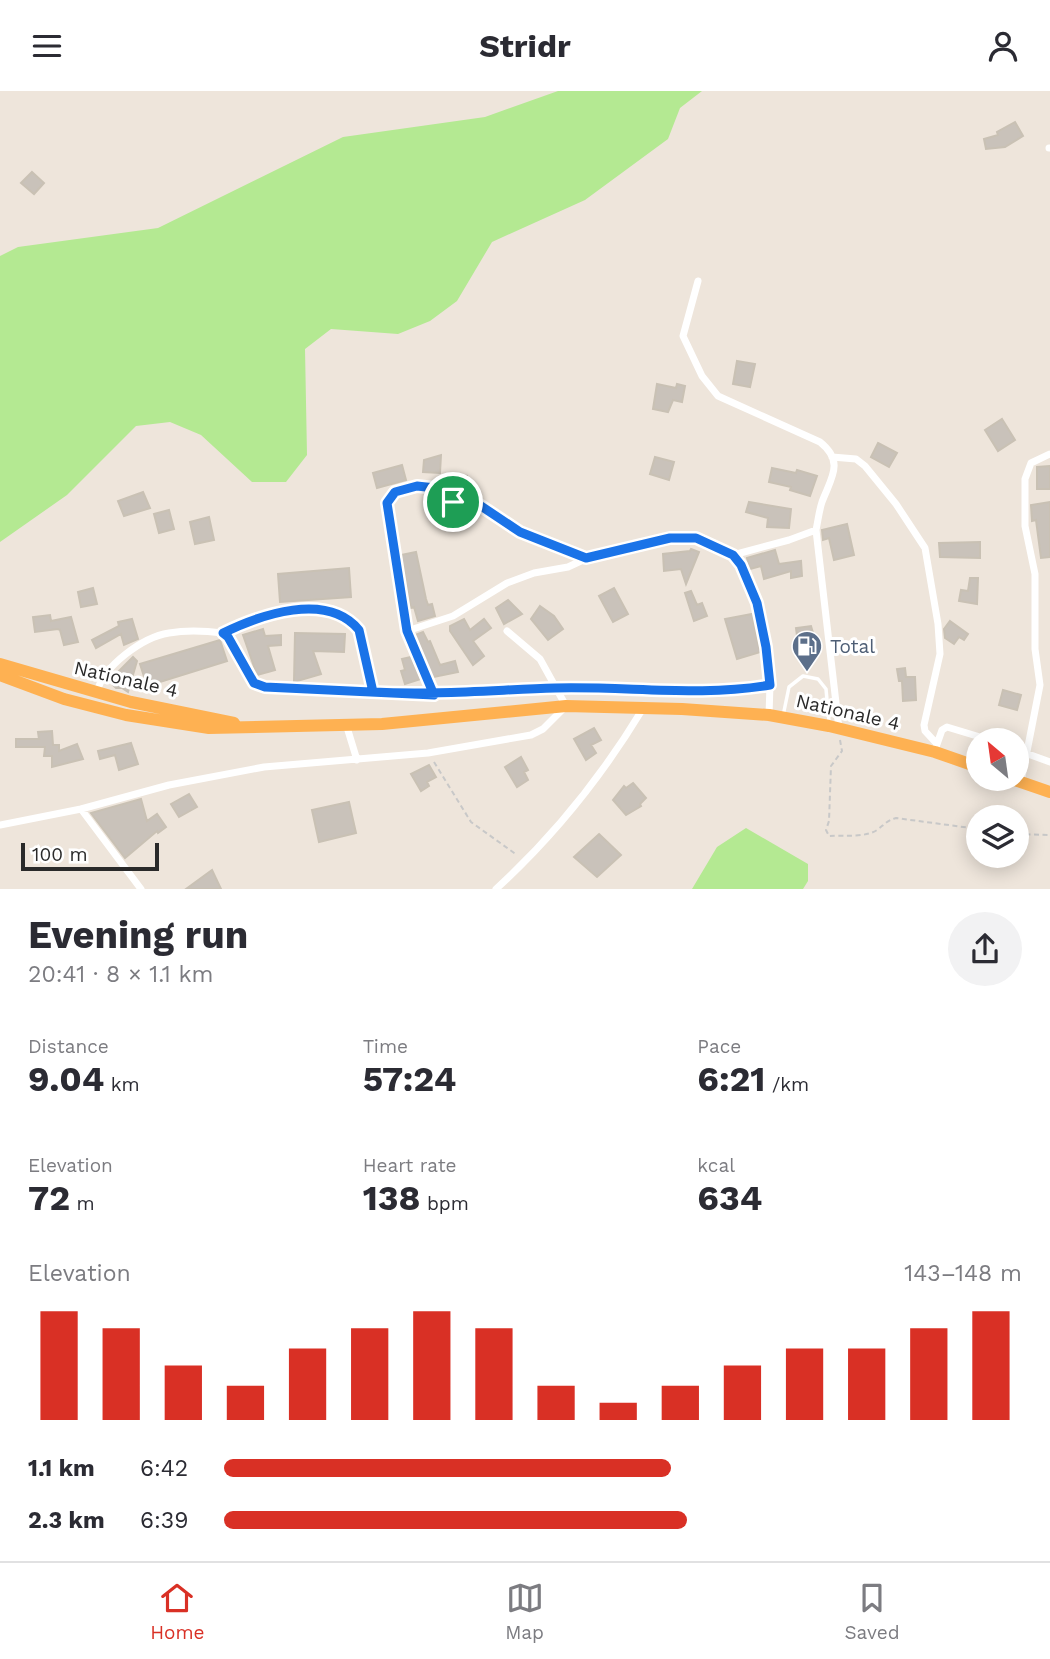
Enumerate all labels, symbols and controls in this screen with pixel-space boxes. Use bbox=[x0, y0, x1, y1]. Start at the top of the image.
icon: menu bbox=[28, 27, 66, 65]
text: Stridr bbox=[479, 27, 571, 65]
icon: person bbox=[984, 27, 1022, 65]
pin bbox=[423, 472, 483, 532]
icon: arrive bbox=[434, 483, 472, 521]
fuel station icon: Total bbox=[790, 629, 824, 673]
place label: Total bbox=[830, 635, 875, 658]
street label: Nationale 4 bbox=[72, 656, 180, 702]
street label: Nationale 4 bbox=[794, 689, 902, 735]
north arrow bbox=[966, 728, 1029, 791]
map controls bbox=[966, 728, 1029, 868]
button: layers bbox=[966, 805, 1029, 868]
scale bar bbox=[21, 840, 159, 872]
text: 100 m bbox=[32, 843, 88, 866]
button: share bbox=[948, 912, 1022, 986]
text: Evening run bbox=[28, 913, 248, 957]
text: 20:41 · 8 × 1.1 km bbox=[28, 961, 214, 988]
text: Distance bbox=[28, 1035, 109, 1058]
text: Time bbox=[363, 1035, 408, 1058]
text: Pace bbox=[697, 1035, 741, 1058]
text: 9.04 bbox=[28, 1058, 104, 1100]
text: 57:24 bbox=[363, 1058, 456, 1100]
text: 6:21 bbox=[697, 1058, 765, 1100]
text: km bbox=[104, 1073, 140, 1096]
text: /km bbox=[765, 1073, 809, 1096]
text: Elevation bbox=[28, 1154, 113, 1177]
text: Heart rate bbox=[363, 1154, 457, 1177]
text: kcal bbox=[697, 1154, 735, 1177]
text: 72 bbox=[28, 1177, 70, 1219]
text: 138 bbox=[363, 1177, 420, 1219]
text: 634 bbox=[697, 1177, 762, 1219]
text: m bbox=[70, 1192, 95, 1215]
text: bpm bbox=[420, 1192, 469, 1215]
text: Elevation bbox=[28, 1260, 131, 1287]
text: 143–148 m bbox=[904, 1260, 1022, 1287]
text: 1.1 km bbox=[28, 1455, 95, 1482]
text: 6:42 bbox=[140, 1455, 188, 1482]
text: 2.3 km bbox=[28, 1507, 105, 1534]
text: 6:39 bbox=[140, 1507, 188, 1534]
tab: Home bbox=[150, 1579, 205, 1644]
tab: Map bbox=[505, 1579, 544, 1644]
tab: Saved bbox=[844, 1579, 900, 1644]

